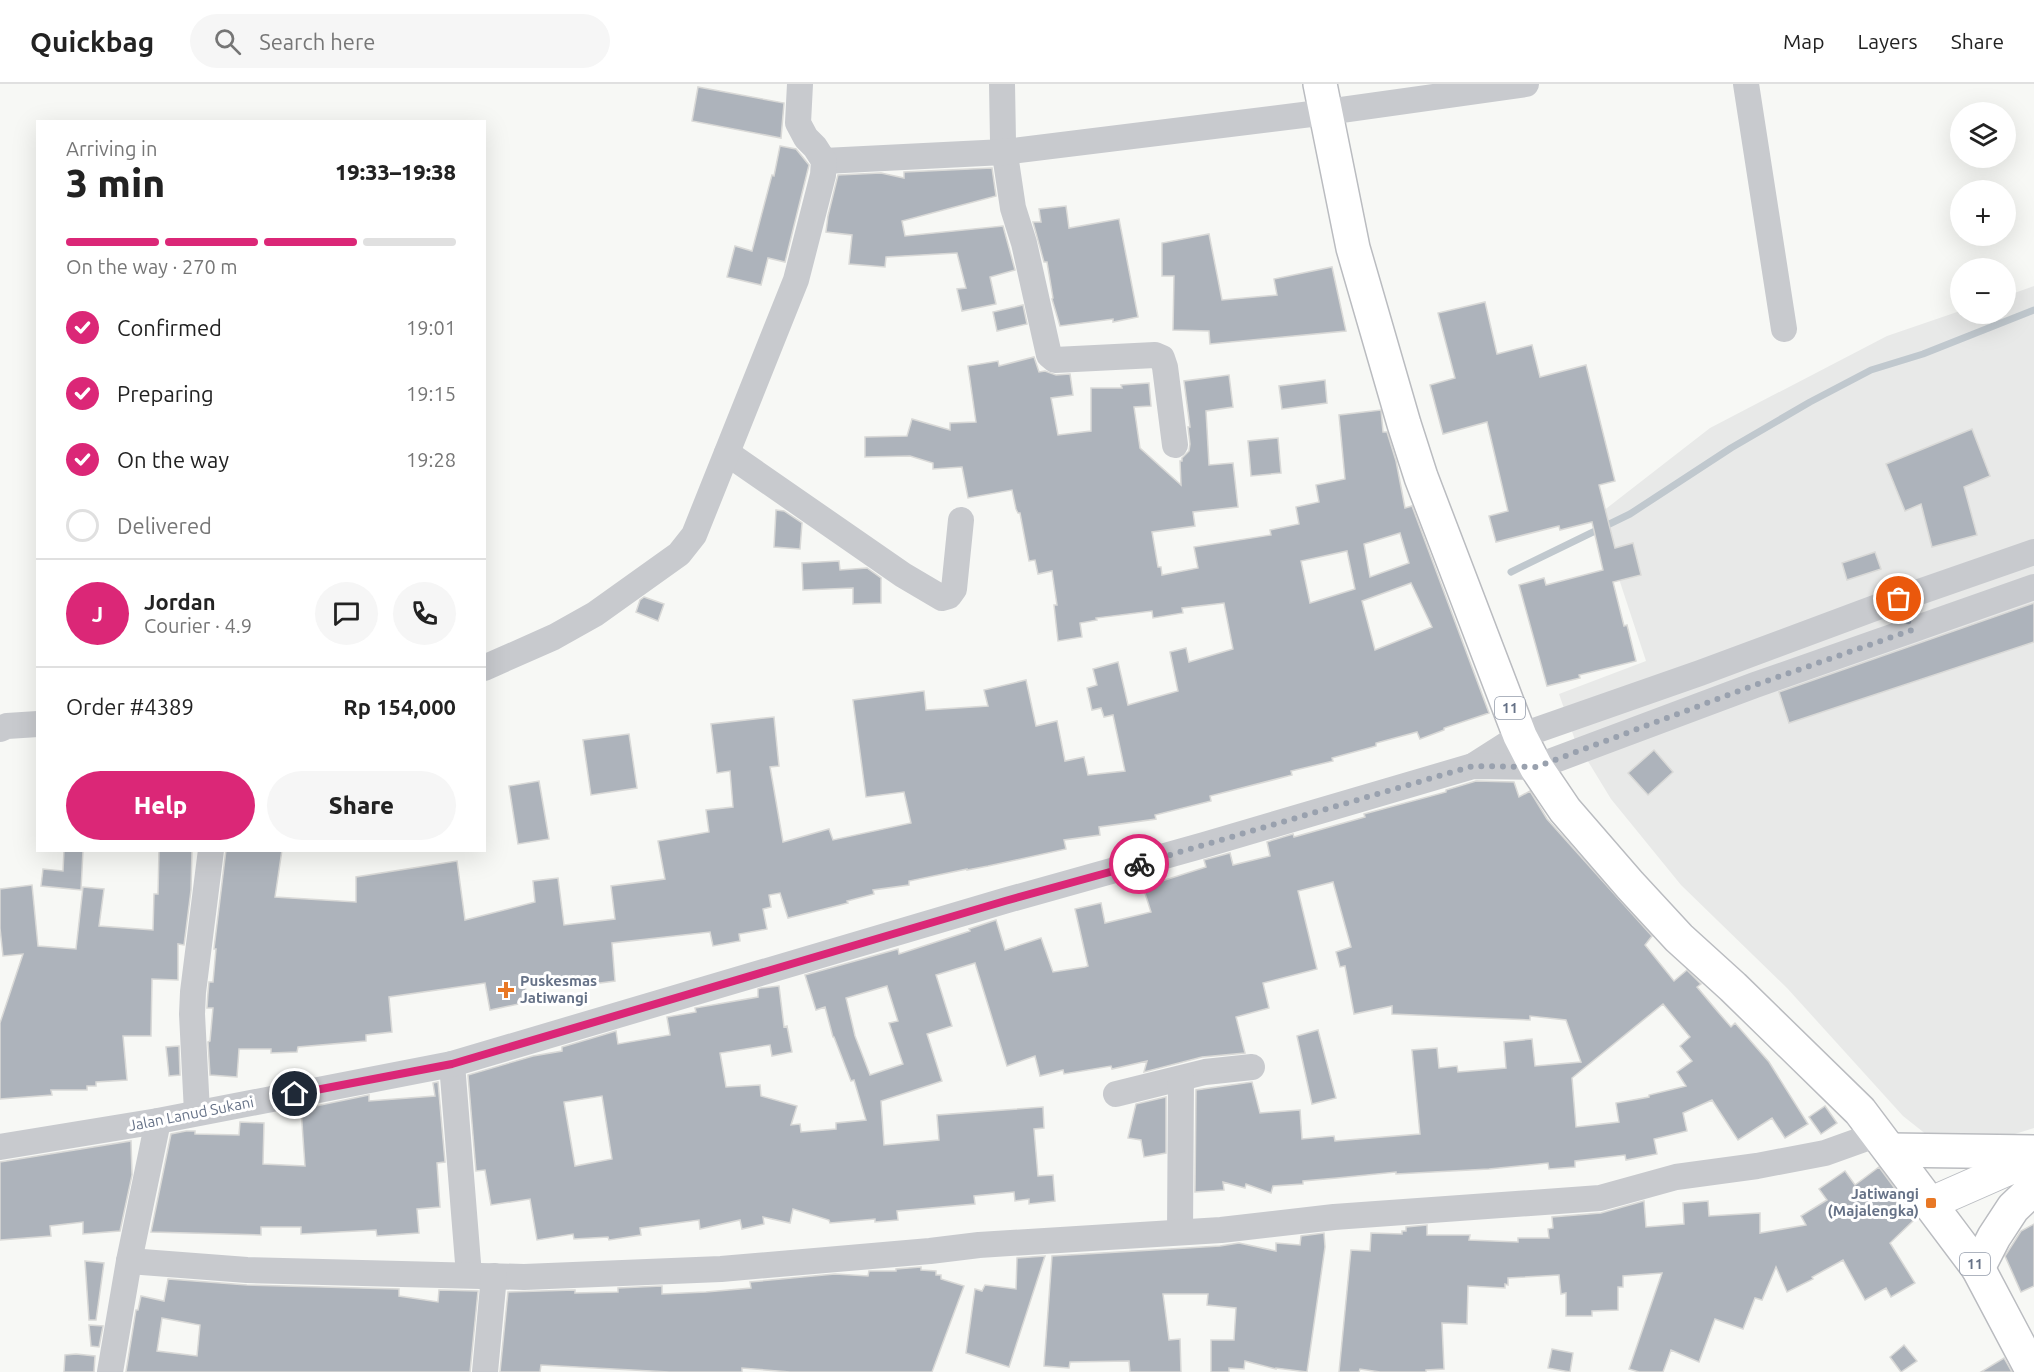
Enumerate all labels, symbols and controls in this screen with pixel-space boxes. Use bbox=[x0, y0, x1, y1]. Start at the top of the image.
search box bbox=[190, 14, 610, 68]
icon: search bbox=[211, 25, 244, 58]
text: Quickbag bbox=[30, 26, 154, 57]
text: Search here bbox=[259, 29, 375, 54]
text: Map bbox=[1783, 29, 1824, 53]
text: Layers bbox=[1857, 29, 1918, 53]
text: Share bbox=[1951, 29, 2004, 53]
map controls bbox=[1950, 102, 2016, 324]
button: layers bbox=[1950, 102, 2016, 168]
text: Arriving in bbox=[66, 137, 157, 160]
text: 19:33–19:38 bbox=[335, 159, 456, 184]
text: 3 min bbox=[66, 161, 165, 204]
button: + bbox=[1950, 180, 2016, 246]
text: On the way · 270 m bbox=[66, 255, 238, 278]
button: − bbox=[1950, 258, 2016, 324]
icon: check bbox=[66, 311, 99, 344]
text: Confirmed bbox=[117, 315, 222, 340]
text: 19:01 bbox=[406, 316, 456, 339]
icon: check bbox=[66, 377, 99, 410]
text: Preparing bbox=[117, 381, 214, 406]
text: 19:15 bbox=[406, 382, 456, 405]
icon: check bbox=[66, 443, 99, 476]
text: On the way bbox=[117, 447, 229, 472]
text: 19:28 bbox=[406, 448, 456, 471]
text: Delivered bbox=[117, 513, 212, 538]
pin bbox=[1873, 573, 1924, 624]
button: chat bbox=[315, 582, 378, 645]
button: phone bbox=[393, 582, 456, 645]
icon: bag bbox=[1882, 582, 1915, 615]
text: Jordan bbox=[144, 589, 216, 614]
text: J bbox=[92, 601, 103, 626]
text: Courier · 4.9 bbox=[144, 614, 252, 637]
text: Order #4389 bbox=[66, 694, 194, 719]
text: Rp 154,000 bbox=[343, 694, 456, 719]
road number: 11 bbox=[1495, 697, 1525, 719]
button: Help bbox=[66, 771, 255, 840]
button: Share bbox=[267, 771, 456, 840]
courier bbox=[1109, 834, 1169, 894]
icon: bike bbox=[1123, 848, 1156, 881]
place label: Puskesmas Jatiwangi bbox=[520, 972, 597, 1006]
marker: Puskesmas Jatiwangi bbox=[497, 981, 515, 999]
pin bbox=[269, 1068, 320, 1119]
icon: home bbox=[278, 1077, 311, 1110]
street label: Jalan Lanud Sukani bbox=[127, 1093, 255, 1134]
place label: Jatiwangi (Majalengka) bbox=[1828, 1185, 1919, 1219]
marker: Jatiwangi (Majalengka) bbox=[1924, 1196, 1938, 1210]
road number: 11 bbox=[1960, 1253, 1990, 1275]

